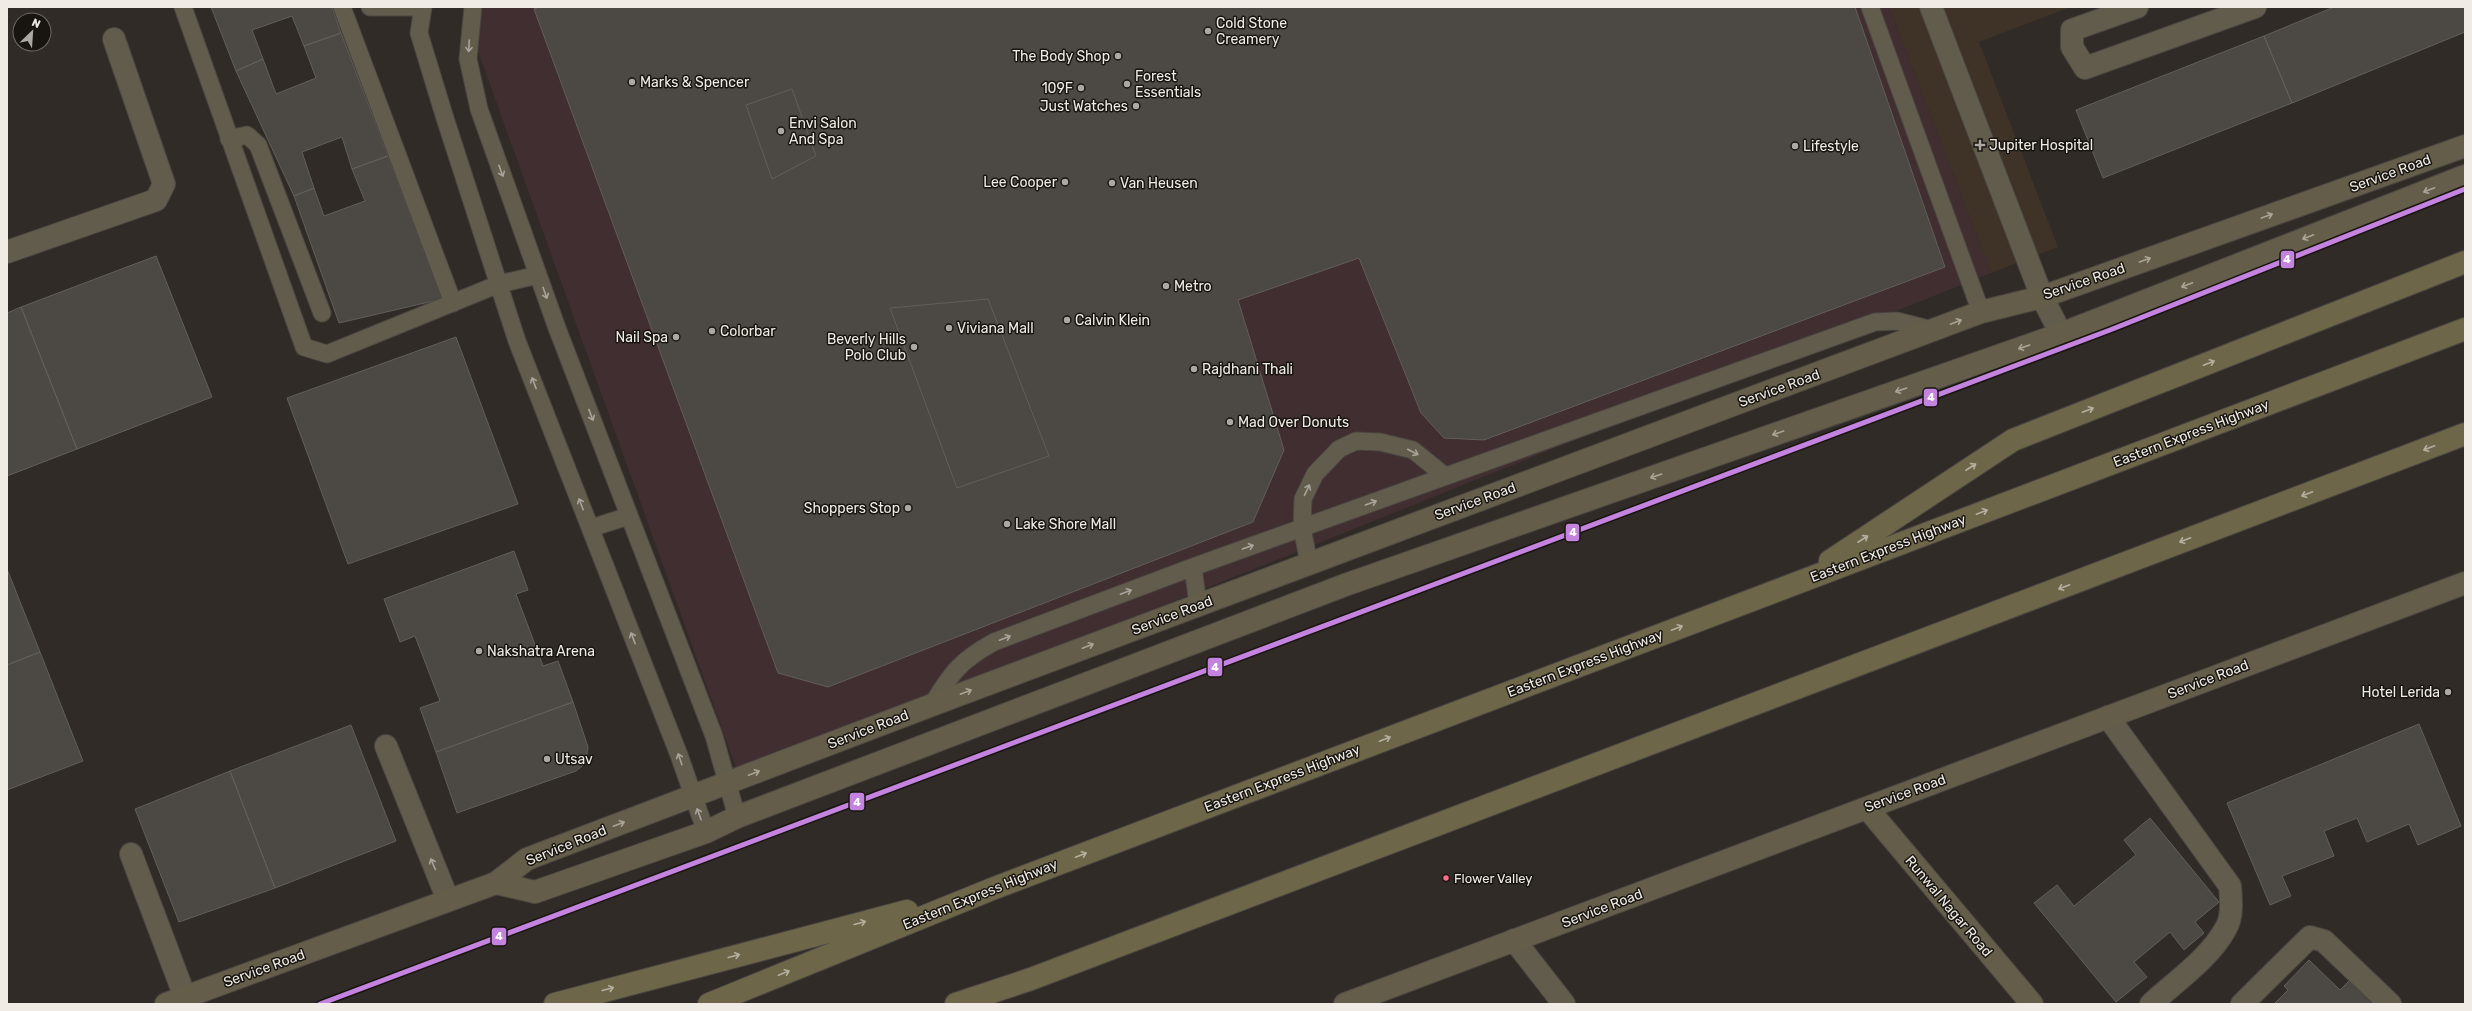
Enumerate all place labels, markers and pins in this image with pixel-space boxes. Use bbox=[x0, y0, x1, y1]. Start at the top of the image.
place label: Cold Stone Creamery bbox=[1216, 15, 1287, 48]
marker: Cold Stone Creamery bbox=[1203, 26, 1213, 36]
place label: The Body Shop bbox=[1012, 48, 1110, 65]
marker: The Body Shop bbox=[1113, 51, 1123, 61]
place label: Forest Essentials bbox=[1135, 68, 1201, 101]
place label: Marks & Spencer bbox=[640, 74, 750, 91]
marker: Marks & Spencer bbox=[627, 77, 637, 87]
marker: Forest Essentials bbox=[1122, 79, 1132, 89]
place label: 109F bbox=[1042, 80, 1073, 97]
marker: 109F bbox=[1076, 83, 1086, 93]
place label: Just Watches bbox=[1040, 98, 1128, 115]
marker: Just Watches bbox=[1131, 101, 1141, 111]
place label: Envi Salon And Spa bbox=[789, 115, 857, 148]
marker: Envi Salon And Spa bbox=[776, 126, 786, 136]
place label: Jupiter Hospital bbox=[1989, 137, 2093, 154]
place label: Lifestyle bbox=[1803, 138, 1859, 155]
marker: Jupiter Hospital bbox=[1974, 139, 1986, 151]
marker: Lifestyle bbox=[1790, 141, 1800, 151]
place label: Lee Cooper bbox=[983, 174, 1058, 191]
place label: Van Heusen bbox=[1120, 175, 1198, 192]
marker: Lee Cooper bbox=[1060, 177, 1070, 187]
marker: Van Heusen bbox=[1107, 178, 1117, 188]
place label: Metro bbox=[1174, 278, 1212, 295]
marker: Metro bbox=[1161, 281, 1171, 291]
place label: Calvin Klein bbox=[1075, 312, 1150, 329]
marker: Calvin Klein bbox=[1062, 315, 1072, 325]
place label: Viviana Mall bbox=[957, 320, 1034, 337]
place label: Colorbar bbox=[720, 323, 776, 340]
marker: Viviana Mall bbox=[944, 323, 954, 333]
marker: Colorbar bbox=[707, 326, 717, 336]
place label: Nail Spa bbox=[616, 329, 668, 346]
place label: Beverly Hills Polo Club bbox=[827, 331, 906, 364]
marker: Nail Spa bbox=[671, 332, 681, 342]
marker: Beverly Hills Polo Club bbox=[909, 342, 919, 352]
place label: Rajdhani Thali bbox=[1202, 361, 1293, 378]
marker: Rajdhani Thali bbox=[1189, 364, 1199, 374]
place label: Mad Over Donuts bbox=[1238, 414, 1349, 431]
marker: Mad Over Donuts bbox=[1225, 417, 1235, 427]
place label: Shoppers Stop bbox=[804, 500, 900, 517]
marker: Shoppers Stop bbox=[903, 503, 913, 513]
place label: Lake Shore Mall bbox=[1015, 516, 1116, 533]
marker: Lake Shore Mall bbox=[1002, 519, 1012, 529]
place label: Nakshatra Arena bbox=[487, 643, 595, 660]
marker: Nakshatra Arena bbox=[474, 646, 484, 656]
place label: Hotel Lerida bbox=[2362, 684, 2440, 701]
marker: Hotel Lerida bbox=[2443, 687, 2453, 697]
place label: Utsav bbox=[555, 751, 593, 768]
marker: Utsav bbox=[542, 754, 552, 764]
place label: Flower Valley bbox=[1454, 871, 1533, 886]
marker: Flower Valley bbox=[1441, 873, 1451, 883]

